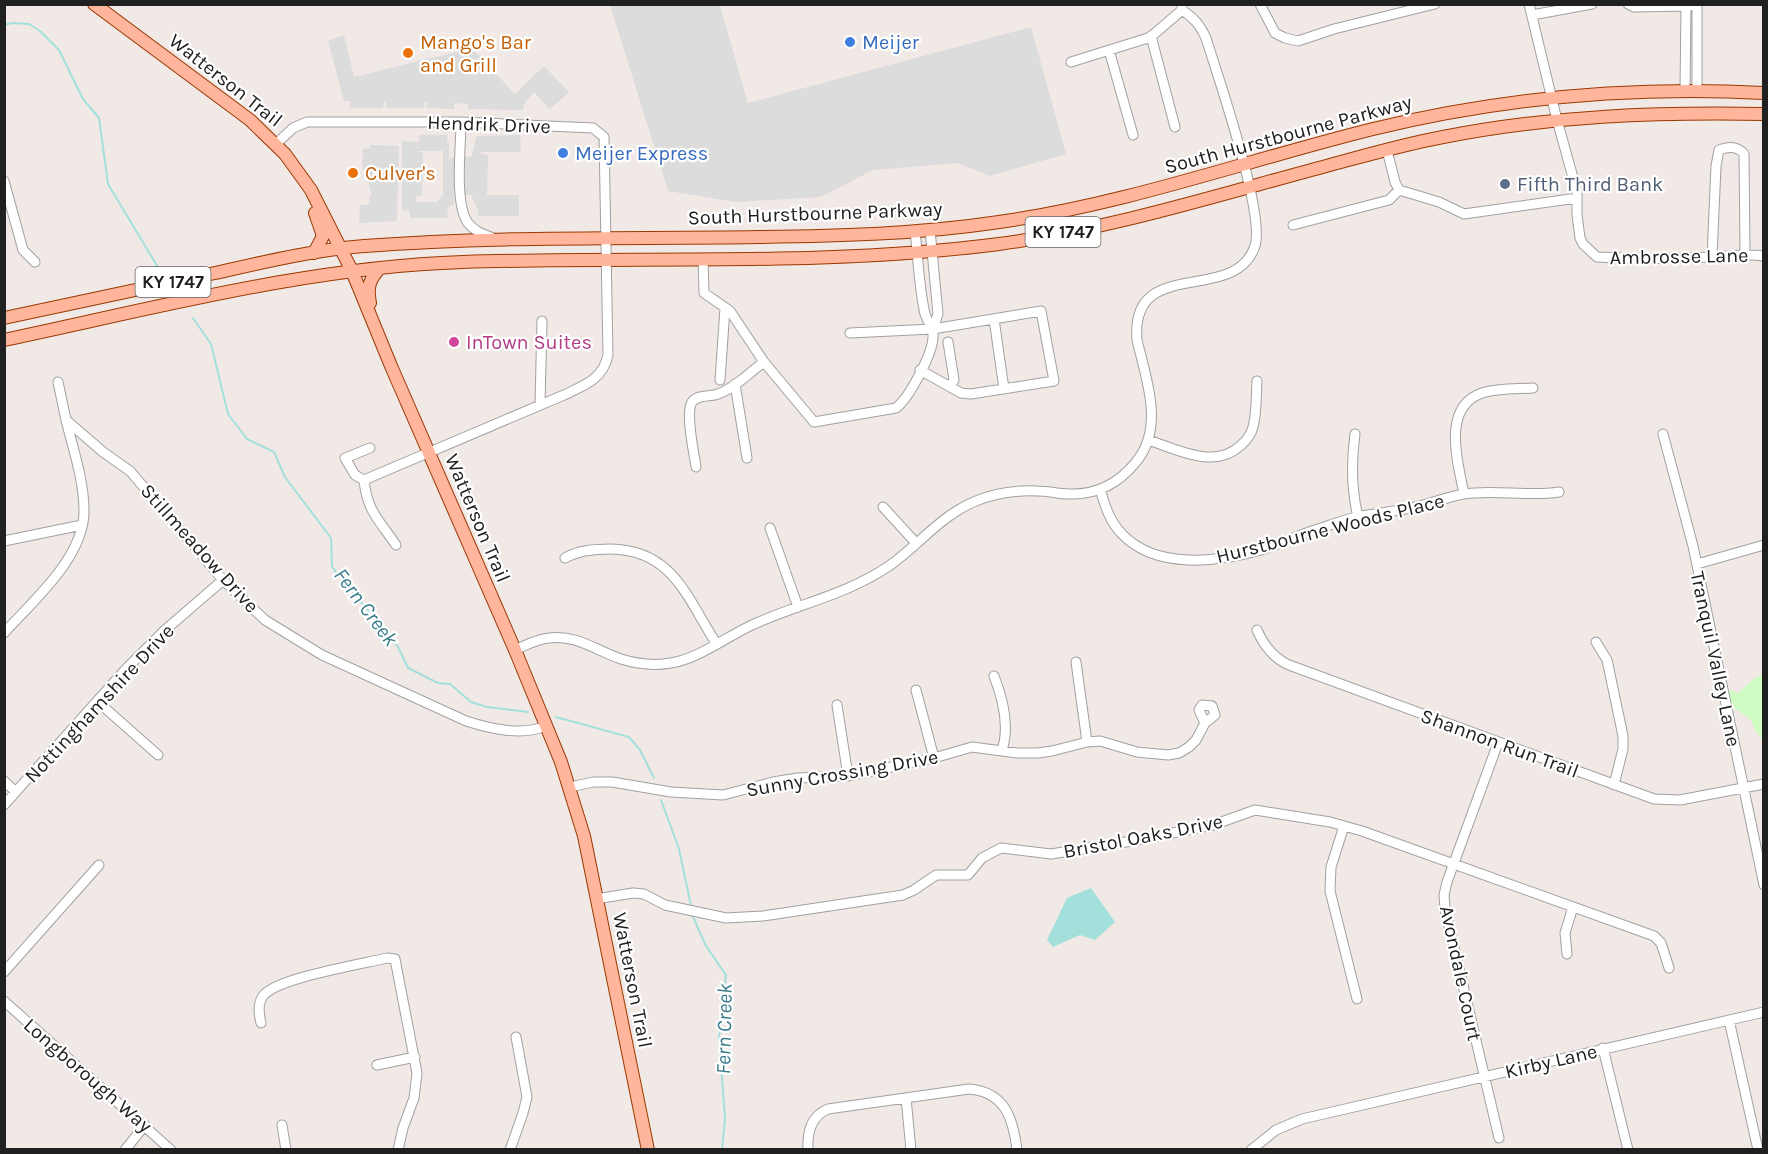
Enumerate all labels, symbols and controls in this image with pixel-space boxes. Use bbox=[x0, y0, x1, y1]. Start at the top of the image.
street label: Watterson Trail bbox=[164, 29, 287, 132]
place label: Mango's Bar and Grill bbox=[420, 31, 532, 77]
place label: Meijer bbox=[862, 31, 920, 54]
marker: Meijer bbox=[843, 35, 857, 49]
marker: Mango's Bar and Grill bbox=[401, 46, 415, 60]
street label: South Hurstbourne Parkway bbox=[1162, 90, 1414, 179]
street label: Hendrik Drive bbox=[427, 111, 551, 138]
place label: Meijer Express bbox=[575, 142, 708, 165]
marker: Meijer Express bbox=[556, 146, 570, 160]
place label: Culver's bbox=[365, 162, 436, 185]
marker: Culver's bbox=[346, 166, 360, 180]
place label: Fifth Third Bank bbox=[1517, 173, 1663, 196]
marker: Fifth Third Bank bbox=[1498, 177, 1512, 191]
street label: South Hurstbourne Parkway bbox=[687, 198, 943, 229]
road number: KY 1747 bbox=[1026, 217, 1100, 247]
street label: Ambrosse Lane bbox=[1609, 244, 1749, 269]
road number: KY 1747 bbox=[136, 267, 210, 297]
place label: InTown Suites bbox=[466, 331, 592, 354]
marker: InTown Suites bbox=[447, 335, 461, 349]
street label: Watterson Trail bbox=[440, 450, 515, 586]
street label: Stillmeadow Drive bbox=[136, 479, 264, 618]
street label: Hurstbourne Woods Place bbox=[1214, 489, 1447, 568]
water label: Fern Creek bbox=[329, 563, 403, 651]
street label: Tranquil Valley Lane bbox=[1686, 569, 1745, 749]
street label: Nottinghamshire Drive bbox=[20, 619, 179, 787]
street label: Shannon Run Trail bbox=[1418, 704, 1582, 783]
street label: Sunny Crossing Drive bbox=[744, 745, 940, 802]
street label: Bristol Oaks Drive bbox=[1061, 810, 1225, 863]
street label: Avondale Court bbox=[1435, 903, 1486, 1043]
street label: Watterson Trail bbox=[608, 910, 657, 1050]
water label: Fern Creek bbox=[711, 983, 737, 1075]
street label: Longborough Way bbox=[19, 1013, 156, 1137]
street label: Kirby Lane bbox=[1503, 1040, 1599, 1083]

